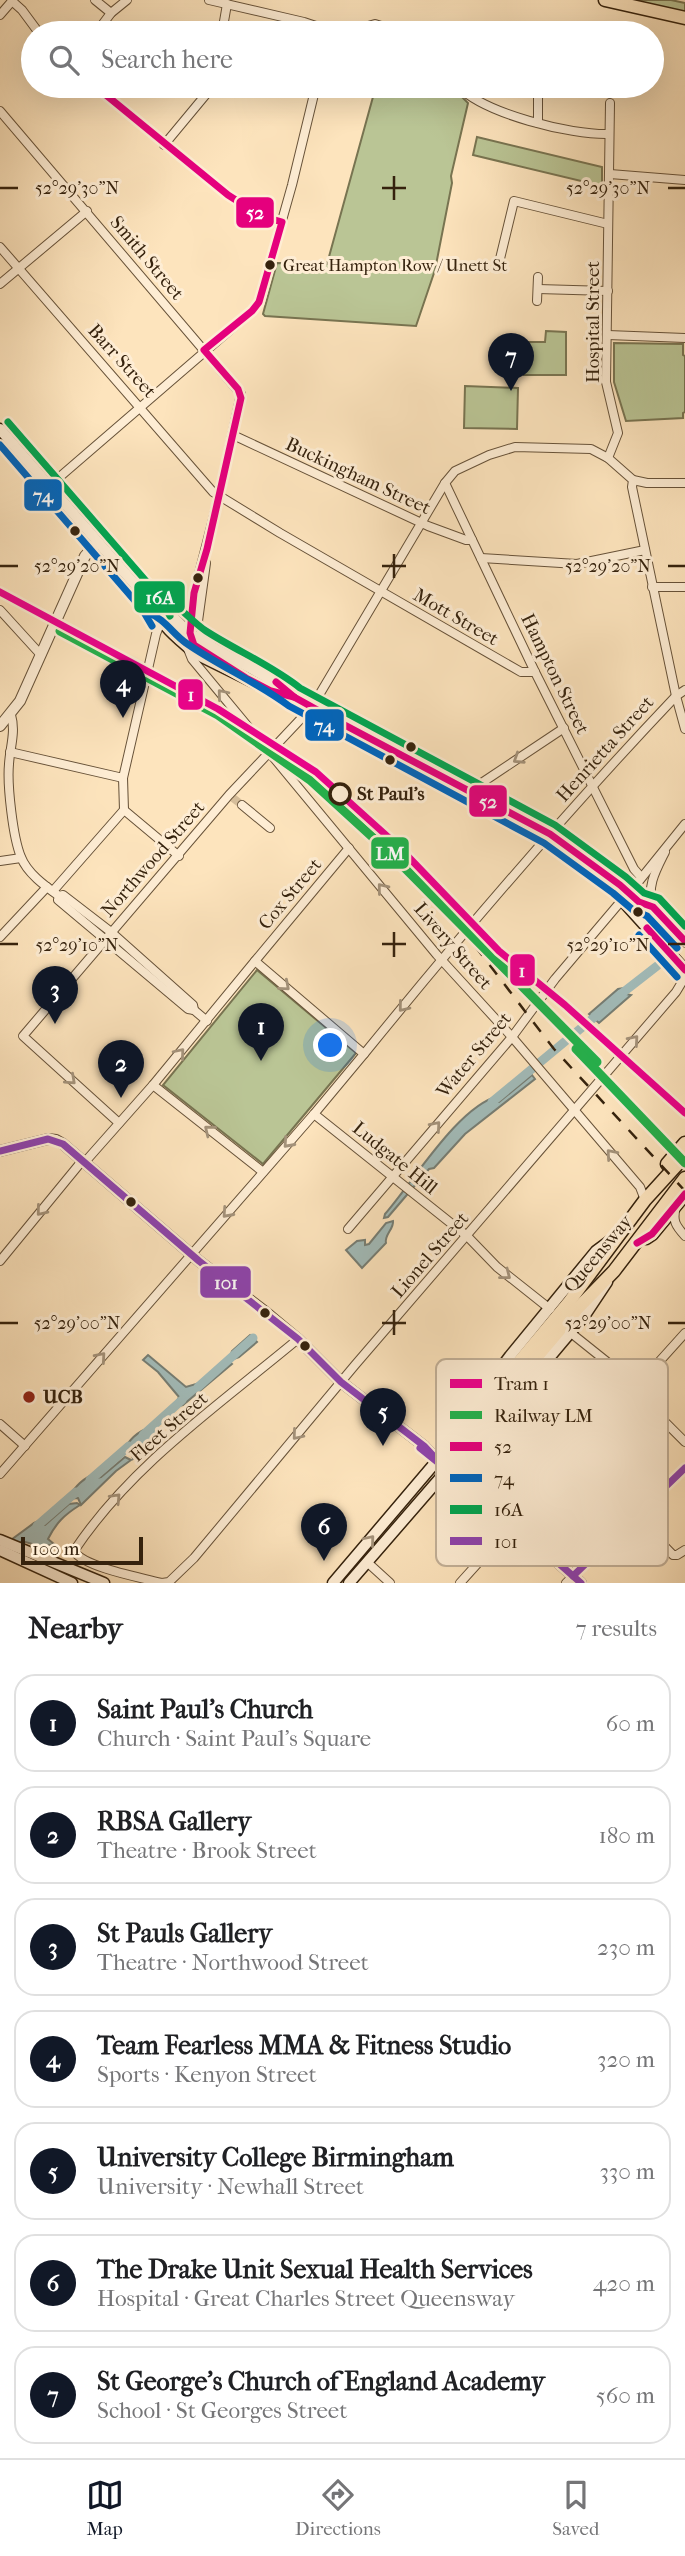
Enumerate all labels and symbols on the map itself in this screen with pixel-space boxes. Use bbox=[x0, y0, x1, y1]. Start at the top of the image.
text: 52°29'30"N bbox=[35, 178, 119, 199]
text: 52°29'30"N bbox=[566, 178, 650, 199]
line badge: 52 bbox=[235, 196, 275, 229]
text: 52 bbox=[246, 202, 264, 224]
street label: Smith Street bbox=[106, 212, 189, 305]
place label: Great Hampton Row / Unett St bbox=[283, 255, 507, 275]
marker: Great Hampton Row / Unett St bbox=[263, 258, 277, 272]
street label: Hospital Street bbox=[582, 261, 604, 383]
street label: Barr Street bbox=[83, 320, 161, 403]
pin: 7 bbox=[488, 333, 534, 391]
street label: Buckingham Street bbox=[282, 433, 434, 519]
line badge: 74 bbox=[23, 478, 63, 512]
text: 74 bbox=[32, 485, 54, 507]
unlabelled marker bbox=[68, 524, 82, 538]
text: 52°29'20"N bbox=[34, 556, 120, 577]
text: 52°29'20"N bbox=[565, 556, 651, 577]
unlabelled marker bbox=[191, 571, 205, 585]
line badge: 16A bbox=[133, 580, 186, 614]
street label: Mott Street bbox=[410, 584, 503, 650]
text: 16A bbox=[145, 587, 175, 609]
street label: Hampton Street bbox=[516, 610, 594, 738]
pin: 4 bbox=[100, 660, 146, 718]
line badge: 1 bbox=[177, 678, 204, 711]
text: 1 bbox=[188, 684, 194, 706]
one-way arrow bbox=[218, 689, 230, 702]
street label: Henrietta Street bbox=[552, 691, 658, 806]
line badge: 74 bbox=[304, 708, 345, 742]
text: 74 bbox=[313, 715, 335, 737]
unlabelled marker bbox=[404, 740, 418, 754]
one-way arrow bbox=[512, 751, 525, 764]
unlabelled marker bbox=[383, 753, 397, 767]
marker: St Paul's bbox=[329, 783, 351, 805]
place label: St Paul's bbox=[357, 783, 425, 805]
line badge: 52 bbox=[468, 784, 508, 818]
text: 52 bbox=[479, 791, 497, 813]
street label: Northwood Street bbox=[97, 796, 209, 921]
line badge: LM bbox=[370, 836, 410, 870]
text: LM bbox=[376, 843, 405, 865]
street label: Cox Street bbox=[254, 854, 326, 934]
one-way arrow bbox=[378, 883, 391, 896]
street label: Livery Street bbox=[409, 898, 497, 994]
unlabelled marker bbox=[631, 905, 645, 919]
text: 52°29'10"N bbox=[35, 935, 119, 956]
text: 52°29'10"N bbox=[566, 935, 650, 956]
line badge: 1 bbox=[509, 953, 536, 987]
text: 1 bbox=[519, 960, 525, 982]
pin: 3 bbox=[32, 966, 78, 1024]
one-way arrow bbox=[277, 978, 290, 990]
one-way arrow bbox=[398, 999, 411, 1011]
pin: 1 bbox=[238, 1003, 284, 1061]
street label: Water Street bbox=[431, 1008, 516, 1103]
your location bbox=[313, 1028, 347, 1062]
one-way arrow bbox=[626, 1035, 638, 1048]
pin: 2 bbox=[98, 1040, 144, 1098]
one-way arrow bbox=[172, 1049, 184, 1062]
one-way arrow bbox=[63, 1072, 76, 1084]
street label: Ludgate Hill bbox=[348, 1117, 442, 1199]
one-way arrow bbox=[428, 1121, 440, 1134]
one-way arrow bbox=[205, 1125, 217, 1138]
one-way arrow bbox=[284, 1135, 297, 1148]
one-way arrow bbox=[607, 1149, 619, 1162]
unlabelled marker bbox=[124, 1195, 138, 1209]
one-way arrow bbox=[36, 1203, 49, 1215]
one-way arrow bbox=[222, 1205, 235, 1218]
street label: Lionel Street bbox=[387, 1208, 473, 1302]
street label: Queensway bbox=[559, 1210, 637, 1297]
line badge: 101 bbox=[199, 1265, 252, 1299]
one-way arrow bbox=[498, 1267, 511, 1279]
text: 101 bbox=[214, 1272, 238, 1294]
unlabelled marker bbox=[258, 1306, 272, 1320]
text: 52°29'00"N bbox=[34, 1313, 121, 1334]
text: 52°29'00"N bbox=[565, 1313, 652, 1334]
unlabelled marker bbox=[298, 1339, 312, 1353]
one-way arrow bbox=[93, 1353, 106, 1366]
legend bbox=[436, 1359, 668, 1566]
text: Tram 1 bbox=[494, 1373, 549, 1395]
place label: UCB bbox=[42, 1386, 83, 1408]
street label: Fleet Street bbox=[126, 1387, 212, 1467]
pin: 5 bbox=[360, 1388, 406, 1446]
marker: UCB bbox=[21, 1389, 37, 1405]
text: Railway LM bbox=[494, 1405, 593, 1427]
one-way arrow bbox=[293, 1426, 305, 1439]
text: 52 bbox=[494, 1436, 512, 1458]
text: 74 bbox=[494, 1468, 515, 1490]
one-way arrow bbox=[107, 1493, 120, 1506]
text: 16A bbox=[494, 1499, 524, 1521]
pin: 6 bbox=[301, 1503, 347, 1561]
text: 101 bbox=[494, 1531, 518, 1553]
scale bar bbox=[21, 1534, 144, 1566]
one-way arrow bbox=[362, 1536, 374, 1549]

